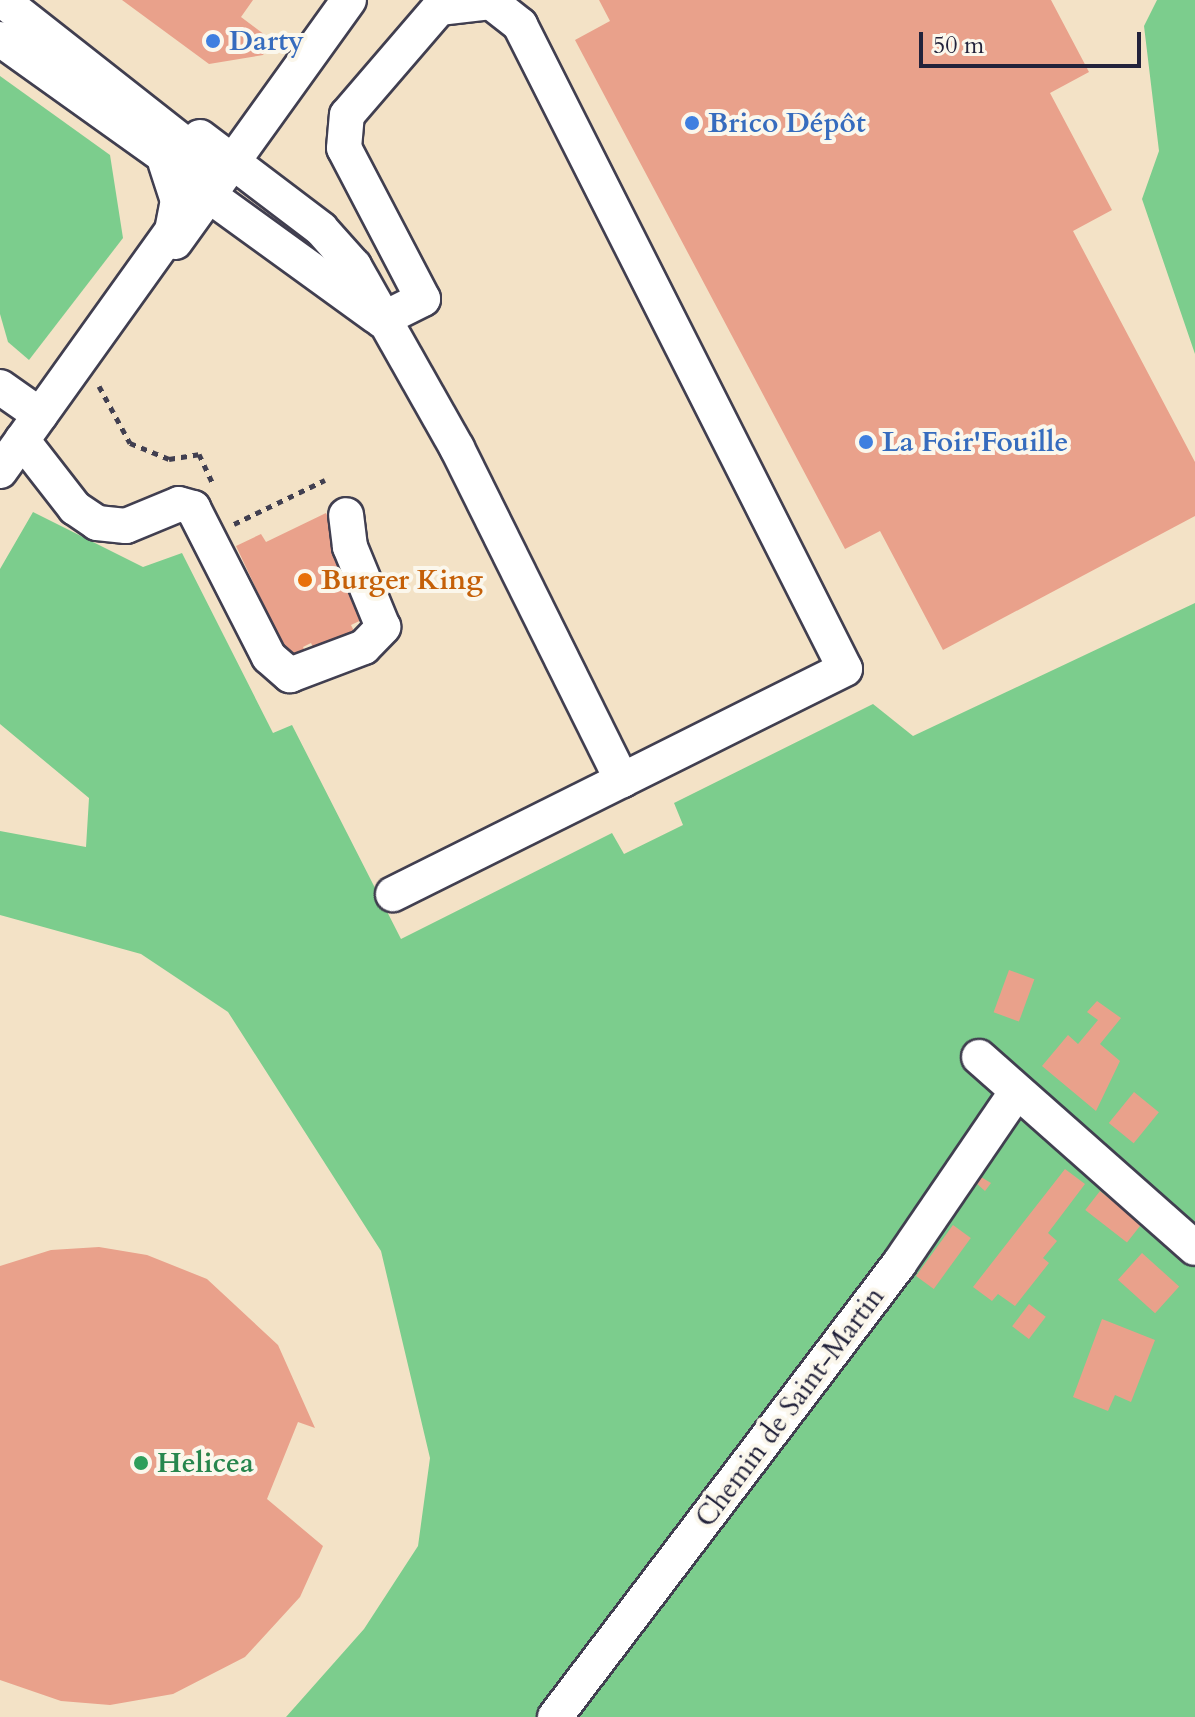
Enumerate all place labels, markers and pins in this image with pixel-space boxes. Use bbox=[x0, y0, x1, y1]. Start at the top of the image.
place label: Darty bbox=[229, 24, 304, 58]
marker: Darty bbox=[204, 32, 222, 50]
place label: Brico Dépôt bbox=[708, 106, 866, 140]
marker: Brico Dépôt bbox=[683, 114, 701, 132]
place label: La Foir'Fouille bbox=[882, 425, 1068, 459]
marker: La Foir'Fouille bbox=[857, 433, 875, 451]
place label: Burger King bbox=[321, 563, 483, 597]
marker: Burger King bbox=[296, 571, 314, 589]
place label: Helicea bbox=[157, 1446, 254, 1480]
marker: Helicea bbox=[132, 1454, 150, 1472]

